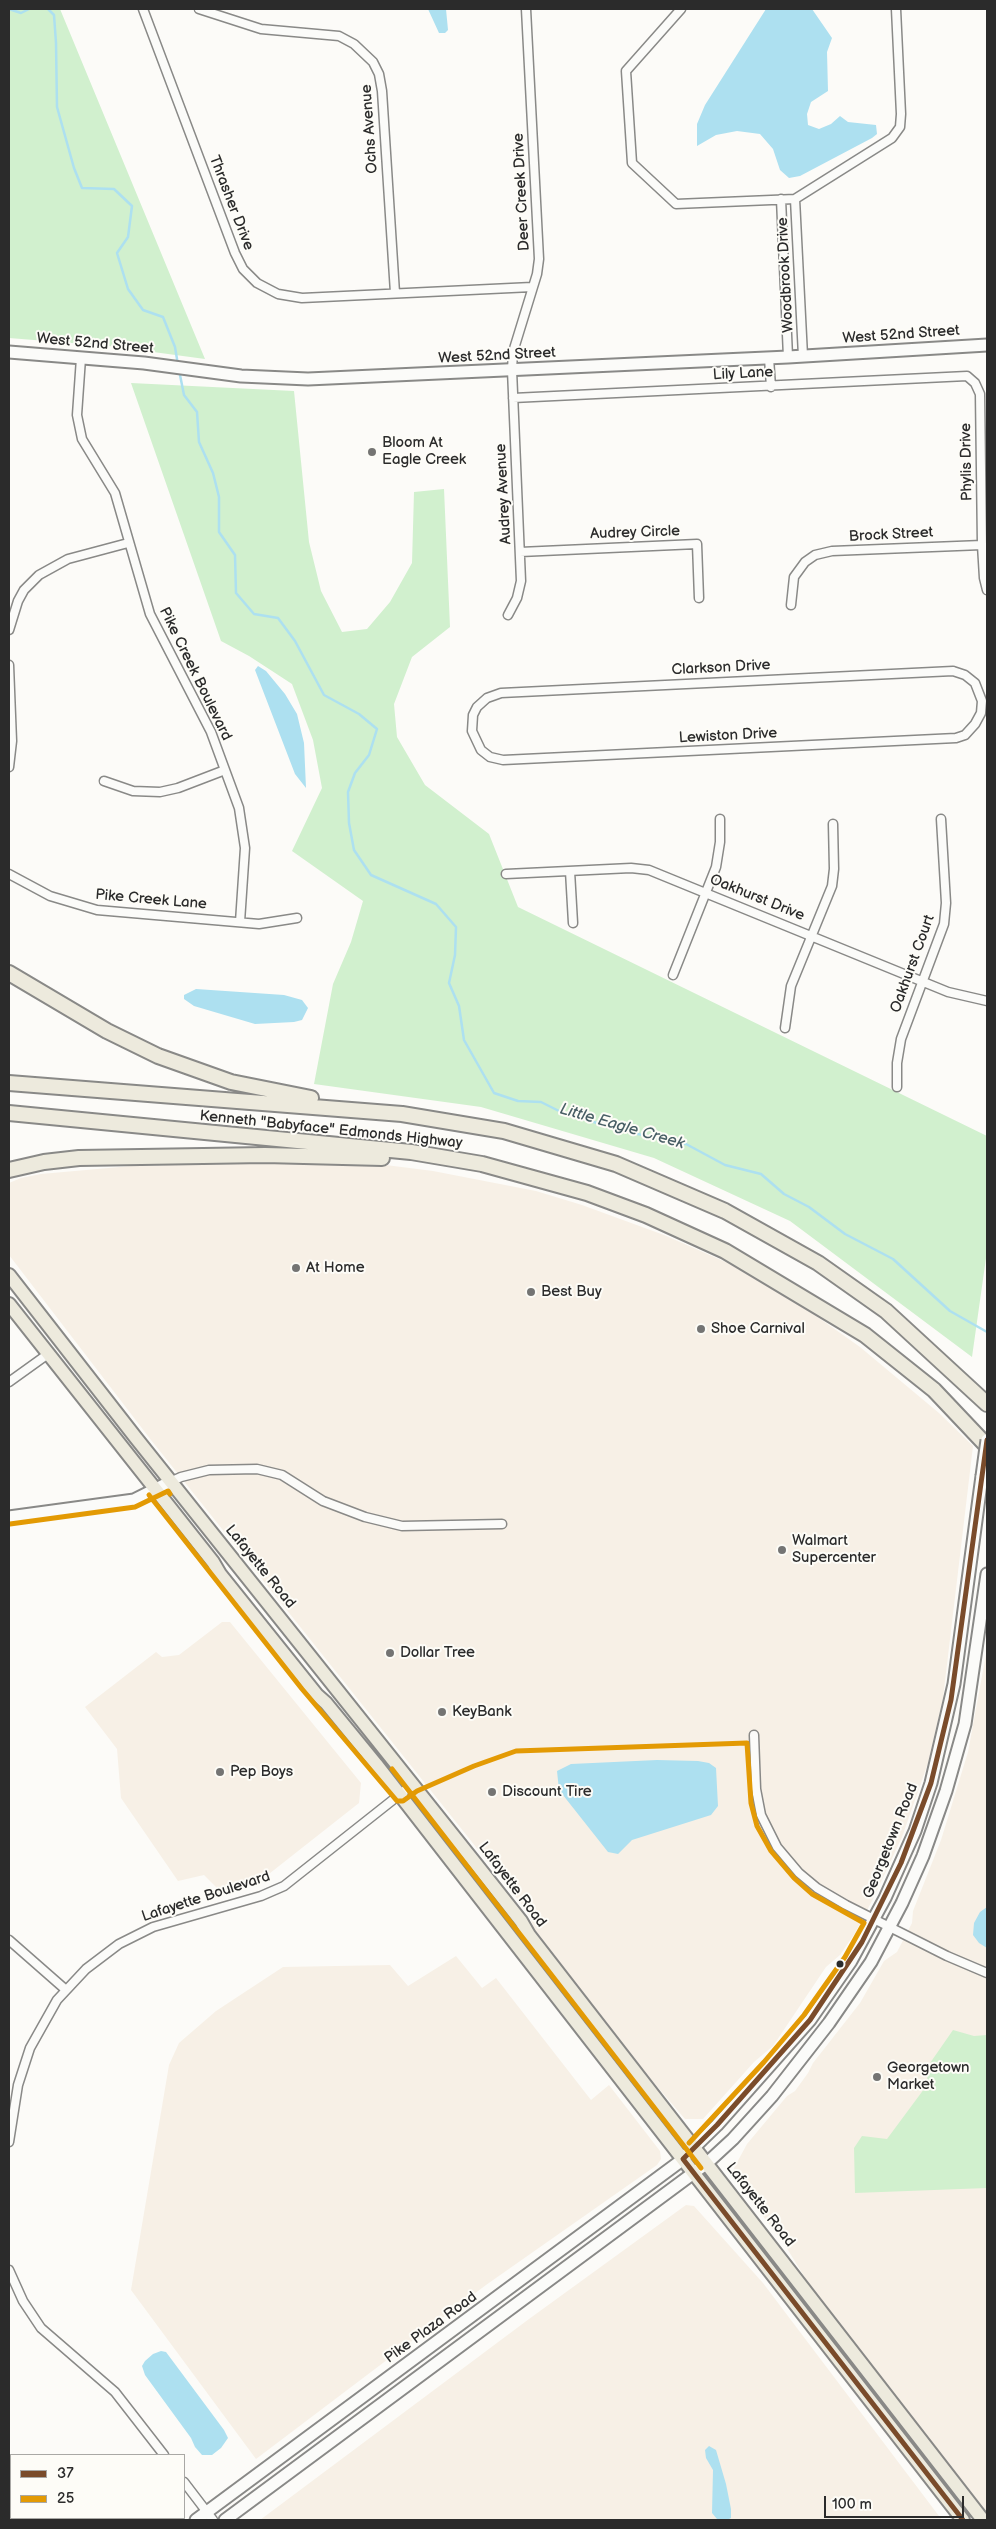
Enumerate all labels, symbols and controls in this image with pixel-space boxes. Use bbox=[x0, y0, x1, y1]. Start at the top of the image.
street label: Ochs Avenue bbox=[358, 84, 382, 174]
street label: Deer Creek Drive bbox=[510, 133, 534, 251]
street label: Thrasher Drive bbox=[205, 153, 257, 253]
street label: Woodbrook Drive bbox=[774, 217, 798, 333]
street label: West 52nd Street bbox=[842, 322, 960, 348]
street label: West 52nd Street bbox=[36, 330, 154, 358]
street label: West 52nd Street bbox=[438, 344, 556, 368]
street label: Lily Lane bbox=[712, 363, 774, 385]
street label: Phylis Drive bbox=[957, 423, 977, 501]
place label: Bloom At Eagle Creek bbox=[382, 434, 466, 469]
street label: Audrey Avenue bbox=[492, 443, 516, 545]
marker: Bloom At Eagle Creek bbox=[366, 446, 378, 458]
street label: Audrey Circle bbox=[590, 522, 680, 544]
street label: Brock Street bbox=[848, 524, 934, 546]
street label: Pike Creek Boulevard bbox=[155, 604, 235, 744]
street label: Clarkson Drive bbox=[671, 656, 771, 680]
street label: Lewiston Drive bbox=[678, 724, 778, 748]
street label: Oakhurst Drive bbox=[707, 871, 807, 925]
street label: Pike Creek Lane bbox=[94, 886, 208, 914]
street label: Oakhurst Court bbox=[887, 913, 939, 1015]
water label: Little Eagle Creek bbox=[558, 1100, 686, 1154]
street label: Kenneth "Babyface" Edmonds Highway bbox=[199, 1107, 463, 1153]
place label: At Home bbox=[306, 1259, 365, 1277]
marker: At Home bbox=[290, 1262, 302, 1274]
place label: Best Buy bbox=[541, 1283, 602, 1301]
marker: Best Buy bbox=[525, 1286, 537, 1298]
place label: Shoe Carnival bbox=[711, 1320, 805, 1338]
marker: Shoe Carnival bbox=[695, 1323, 707, 1335]
street label: Lafayette Road bbox=[221, 1522, 299, 1612]
place label: Walmart Supercenter bbox=[792, 1532, 876, 1567]
marker: Walmart Supercenter bbox=[776, 1544, 788, 1556]
place label: Dollar Tree bbox=[400, 1644, 475, 1662]
marker: Dollar Tree bbox=[384, 1647, 396, 1659]
place label: KeyBank bbox=[452, 1703, 512, 1721]
marker: KeyBank bbox=[436, 1706, 448, 1718]
place label: Pep Boys bbox=[230, 1763, 293, 1781]
marker: Pep Boys bbox=[214, 1766, 226, 1778]
street label: Georgetown Road bbox=[860, 1781, 922, 1901]
place label: Discount Tire bbox=[502, 1783, 592, 1801]
marker: Discount Tire bbox=[486, 1786, 498, 1798]
street label: Lafayette Road bbox=[474, 1839, 550, 1931]
street label: Lafayette Boulevard bbox=[140, 1868, 272, 1926]
unlabelled marker bbox=[835, 1959, 845, 1969]
place label: Georgetown Market bbox=[887, 2059, 969, 2094]
marker: Georgetown Market bbox=[871, 2071, 883, 2083]
street label: Lafayette Road bbox=[722, 2159, 798, 2251]
street label: Pike Plaza Road bbox=[381, 2288, 481, 2368]
legend bbox=[10, 2454, 185, 2519]
text: 37 bbox=[57, 2464, 74, 2483]
scale bar bbox=[826, 2486, 966, 2518]
text: 25 bbox=[57, 2489, 74, 2508]
text: 100 m bbox=[832, 2495, 872, 2514]

